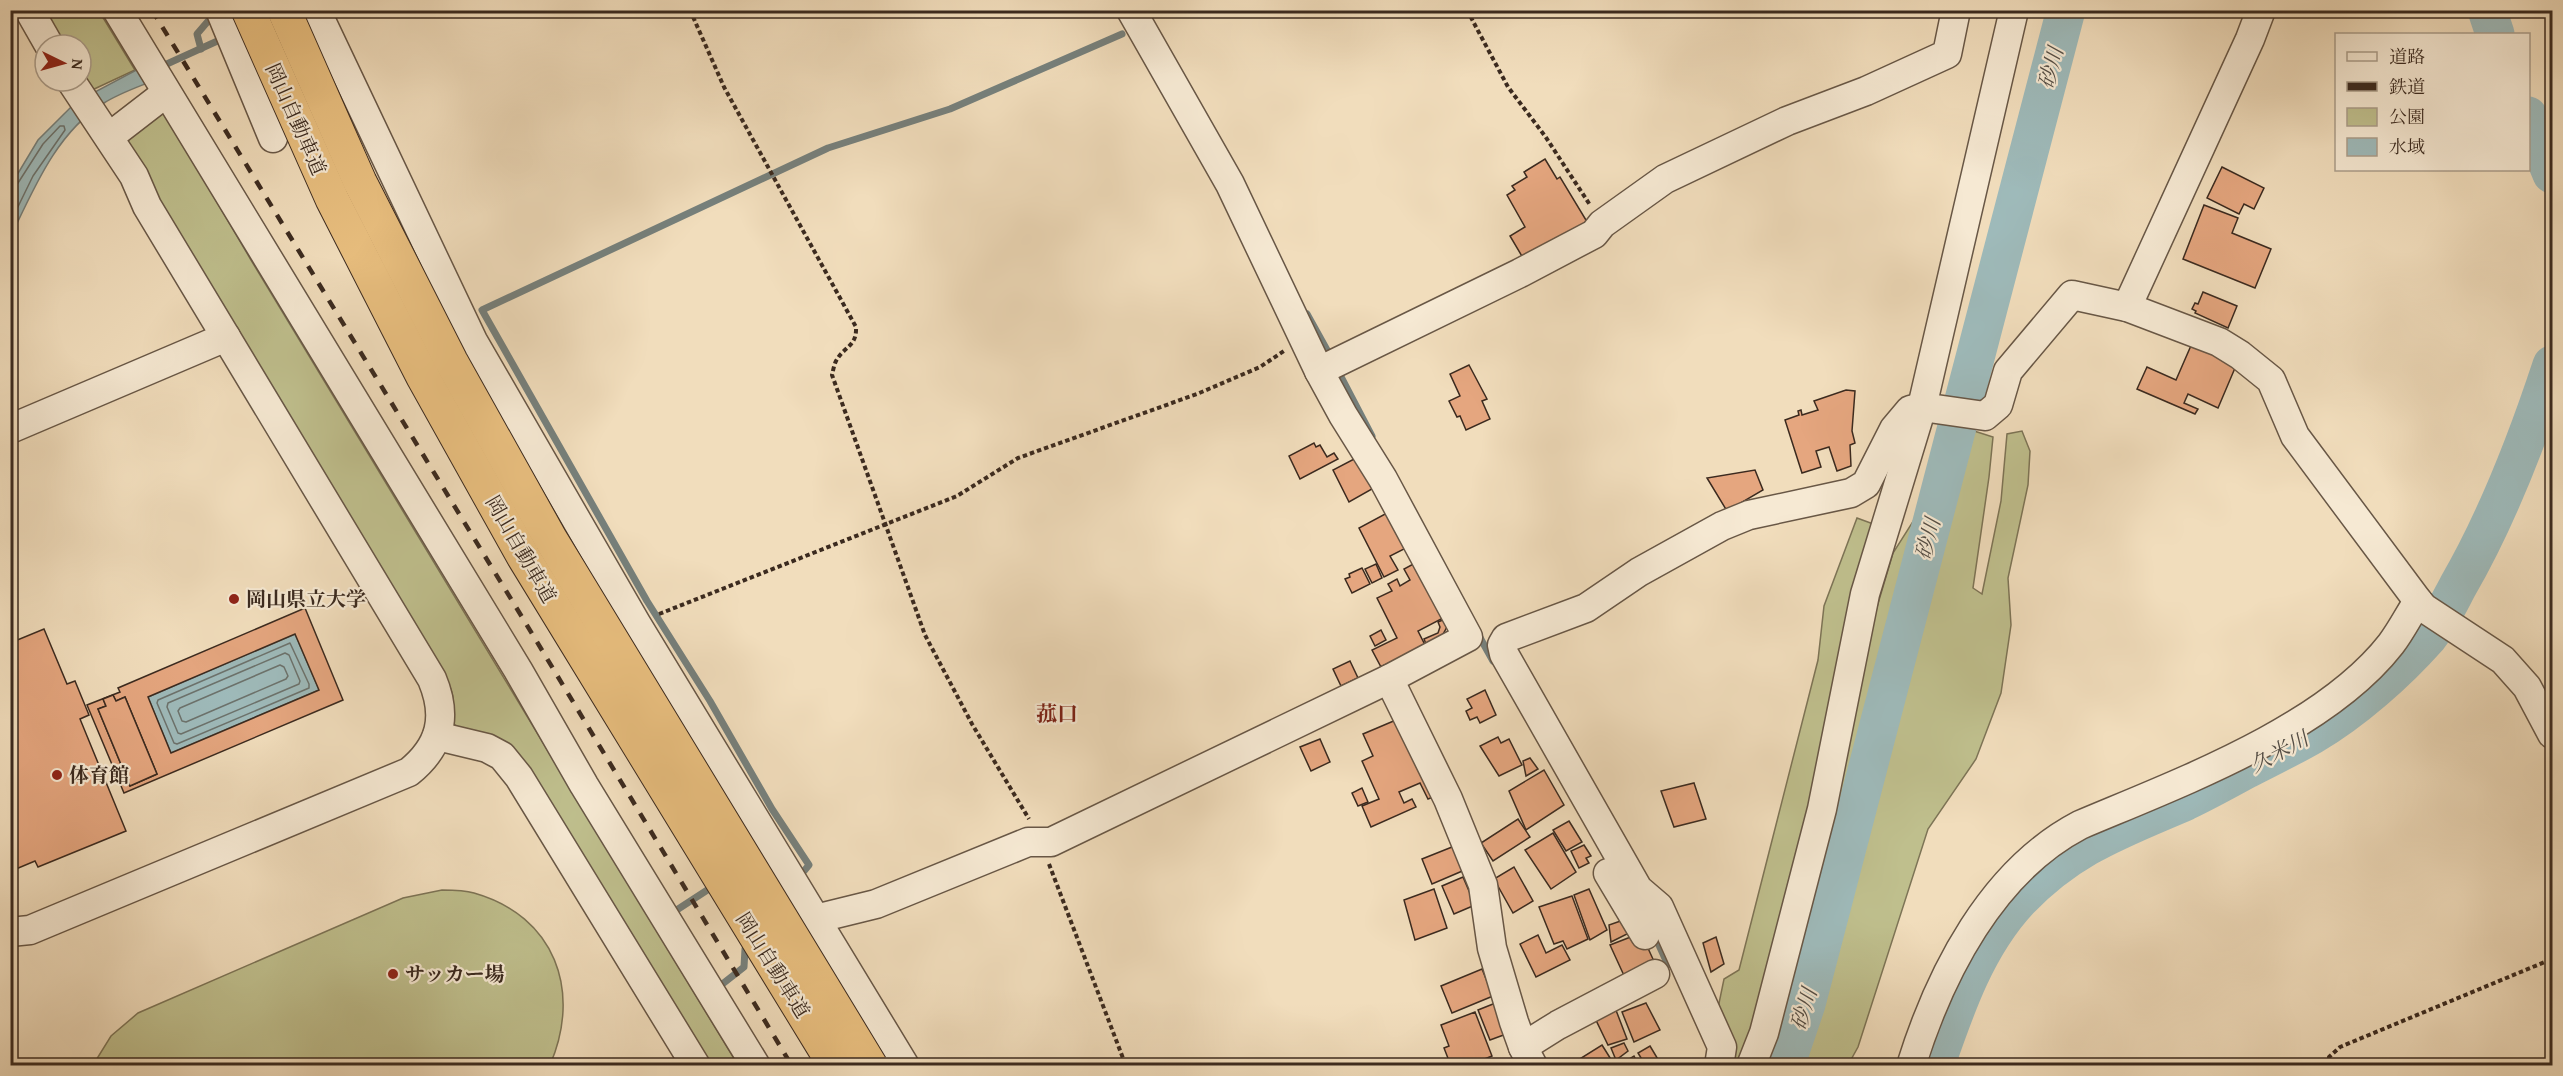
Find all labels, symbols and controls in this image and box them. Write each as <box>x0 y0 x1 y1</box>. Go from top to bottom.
north arrow <box>33 33 93 93</box>
legend <box>2335 33 2530 171</box>
water label: 砂川 <box>2030 42 2071 92</box>
text: 道路 <box>2389 43 2425 70</box>
text: N <box>65 58 90 71</box>
street label: 岡山自動車道 <box>259 58 334 180</box>
text: 鉄道 <box>2389 73 2425 100</box>
text: 公園 <box>2389 103 2425 130</box>
text: 水域 <box>2389 133 2425 160</box>
street label: 岡山自動車道 <box>479 490 564 608</box>
water label: 砂川 <box>1907 513 1948 563</box>
place label: 岡山県立大学 <box>246 584 366 613</box>
marker: 岡山県立大学 <box>227 592 241 606</box>
district label: 菰口 <box>1036 698 1078 729</box>
water label: 久米川 <box>2244 722 2316 780</box>
place label: 体育館 <box>69 760 129 789</box>
marker: 体育館 <box>50 768 64 782</box>
street label: 岡山自動車道 <box>729 906 818 1023</box>
place label: サッカー場 <box>405 959 505 988</box>
marker: サッカー場 <box>386 967 400 981</box>
water label: 砂川 <box>1783 982 1825 1033</box>

